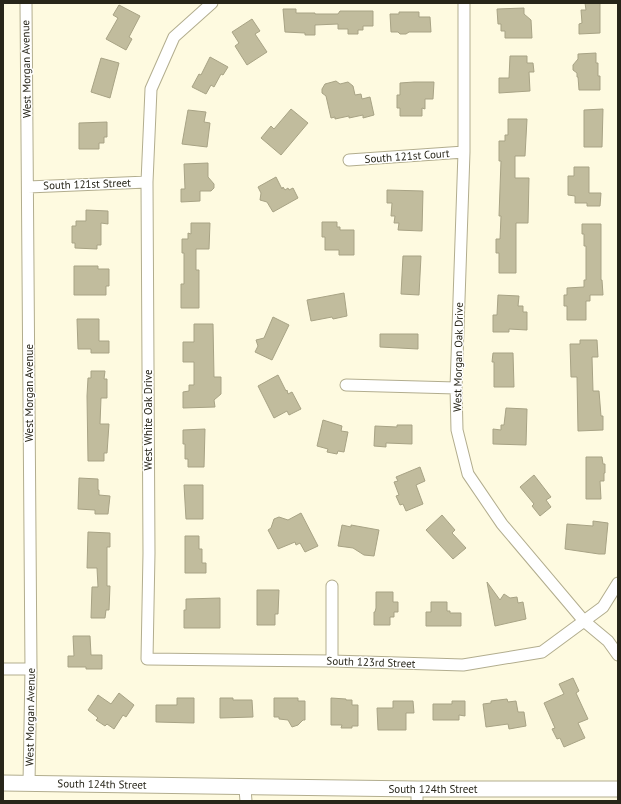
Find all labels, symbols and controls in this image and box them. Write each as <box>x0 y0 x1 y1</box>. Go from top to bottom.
street label: West Morgan Avenue <box>18 19 34 118</box>
street label: South 121st Court <box>364 146 450 166</box>
street label: South 121st Street <box>43 175 131 193</box>
street label: West Morgan Oak Drive <box>450 302 466 412</box>
street label: West Morgan Avenue <box>22 343 36 442</box>
street label: West White Oak Drive <box>141 369 155 471</box>
street label: South 123rd Street <box>326 653 416 671</box>
street label: West Morgan Avenue <box>22 667 38 766</box>
street label: South 124th Street <box>57 776 147 792</box>
street label: South 124th Street <box>388 782 478 796</box>

